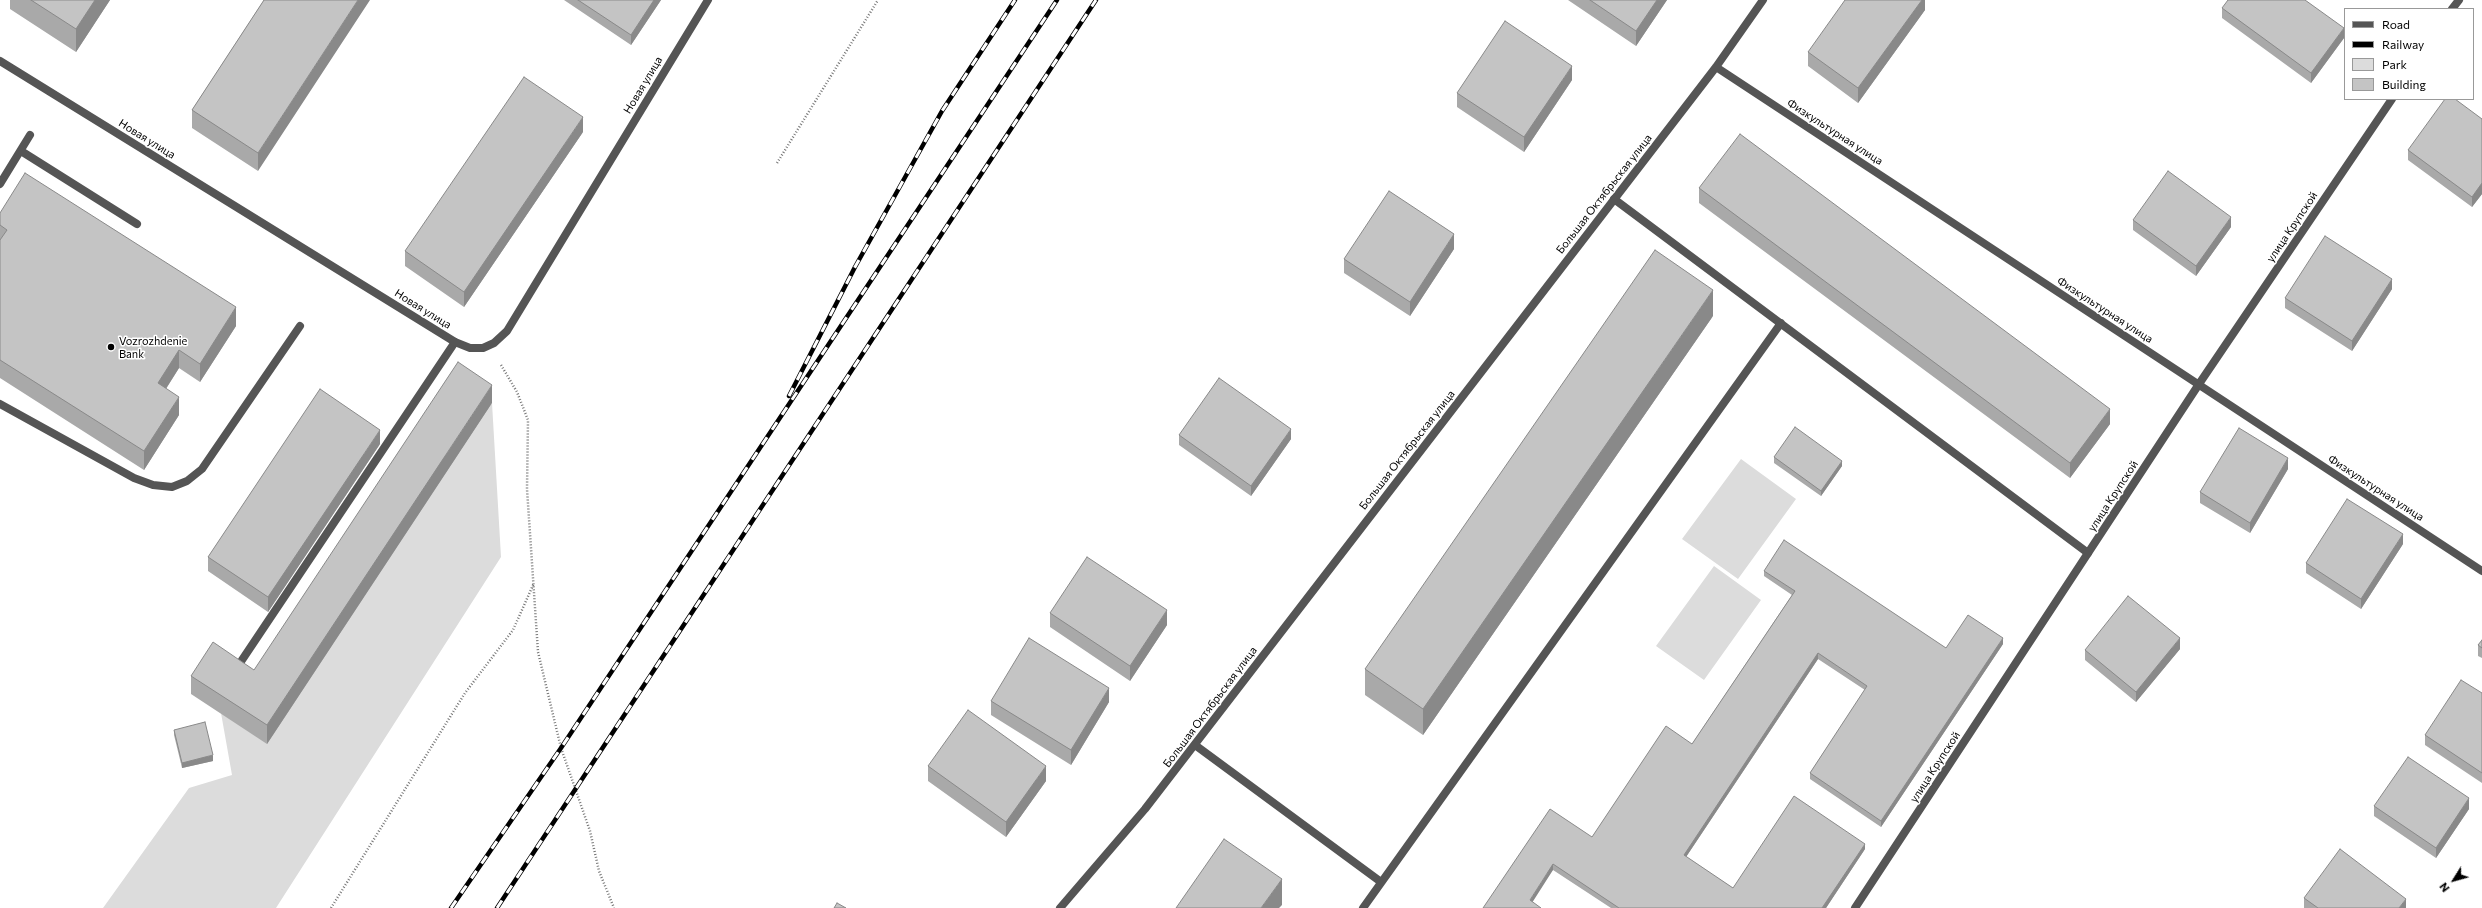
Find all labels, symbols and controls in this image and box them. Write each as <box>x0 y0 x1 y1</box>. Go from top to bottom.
legend <box>2344 8 2474 100</box>
text: Road <box>2382 17 2410 31</box>
text: Railway <box>2382 37 2424 51</box>
street label: Новая улица <box>621 54 665 116</box>
text: Park <box>2382 57 2407 71</box>
text: Building <box>2382 77 2426 91</box>
street label: Физкультурная улица <box>1785 96 1885 168</box>
street label: Новая улица <box>116 116 178 162</box>
street label: Большая Октябрьская улица <box>1553 132 1655 256</box>
street label: улица Крупской <box>2264 189 2320 265</box>
street label: Физкультурная улица <box>2055 274 2155 346</box>
street label: Новая улица <box>392 286 454 332</box>
place label: Vozrozhdenie Bank <box>119 334 187 360</box>
marker: Vozrozhdenie Bank <box>106 342 116 352</box>
street label: Большая Октябрьская улица <box>1356 388 1458 512</box>
street label: Физкультурная улица <box>2326 452 2426 524</box>
street label: улица Крупской <box>2085 458 2141 534</box>
street label: Большая Октябрьская улица <box>1160 644 1260 770</box>
street label: улица Крупской <box>1907 729 1963 805</box>
north arrow <box>2434 860 2474 900</box>
text: N <box>2436 880 2452 895</box>

